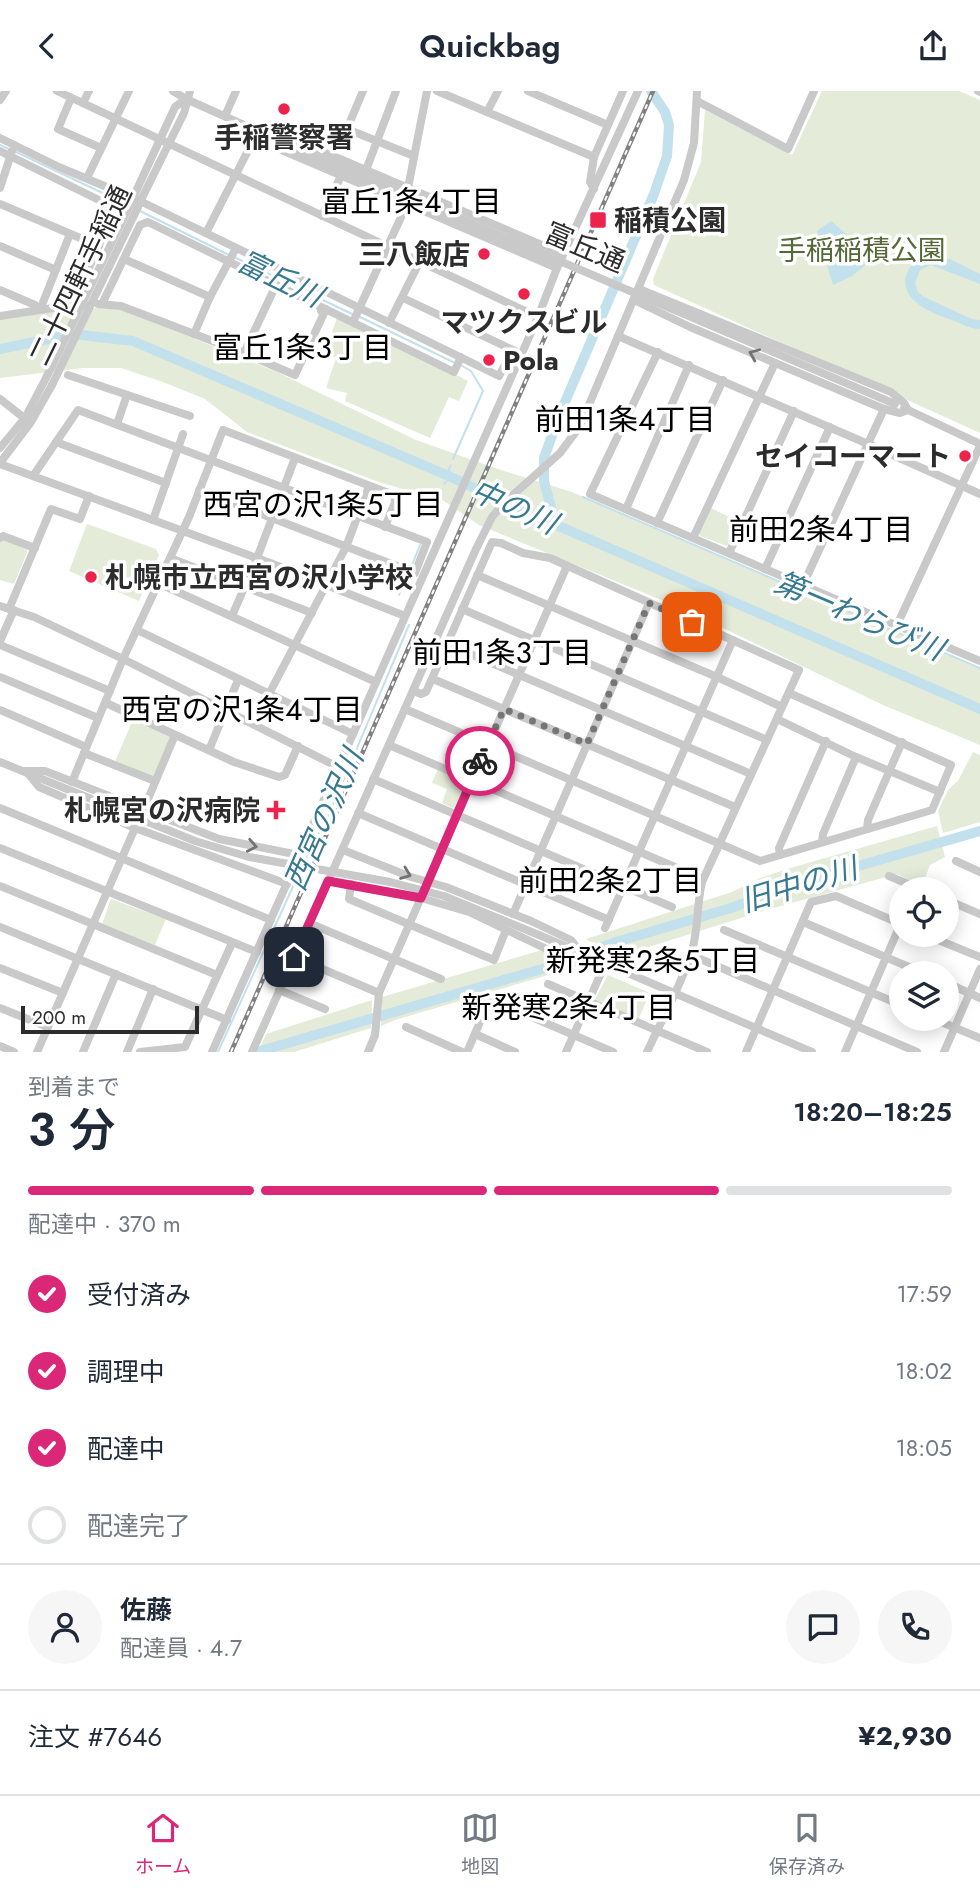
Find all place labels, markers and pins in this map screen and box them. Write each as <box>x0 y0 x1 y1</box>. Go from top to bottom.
marker: 手稲警察署 <box>276 101 292 117</box>
place label: 手稲警察署 <box>214 117 354 158</box>
place label: 稲積公園 <box>614 200 726 241</box>
marker: 稲積公園 <box>588 210 608 230</box>
place label: 三八飯店 <box>358 234 470 275</box>
marker: 三八飯店 <box>476 246 492 262</box>
marker: マツクスビル <box>516 286 532 302</box>
place label: マツクスビル <box>440 302 608 343</box>
place label: Pola <box>503 340 559 381</box>
marker: Pola <box>481 352 497 368</box>
place label: セイコーマート <box>755 436 951 477</box>
marker: セイコーマート <box>957 448 973 464</box>
place label: 札幌市立西宮の沢小学校 <box>105 557 413 598</box>
marker: 札幌市立西宮の沢小学校 <box>83 569 99 585</box>
pin <box>662 592 722 652</box>
place label: 札幌宮の沢病院 <box>64 790 260 831</box>
marker: 札幌宮の沢病院 <box>266 800 286 820</box>
pin <box>264 927 324 987</box>

